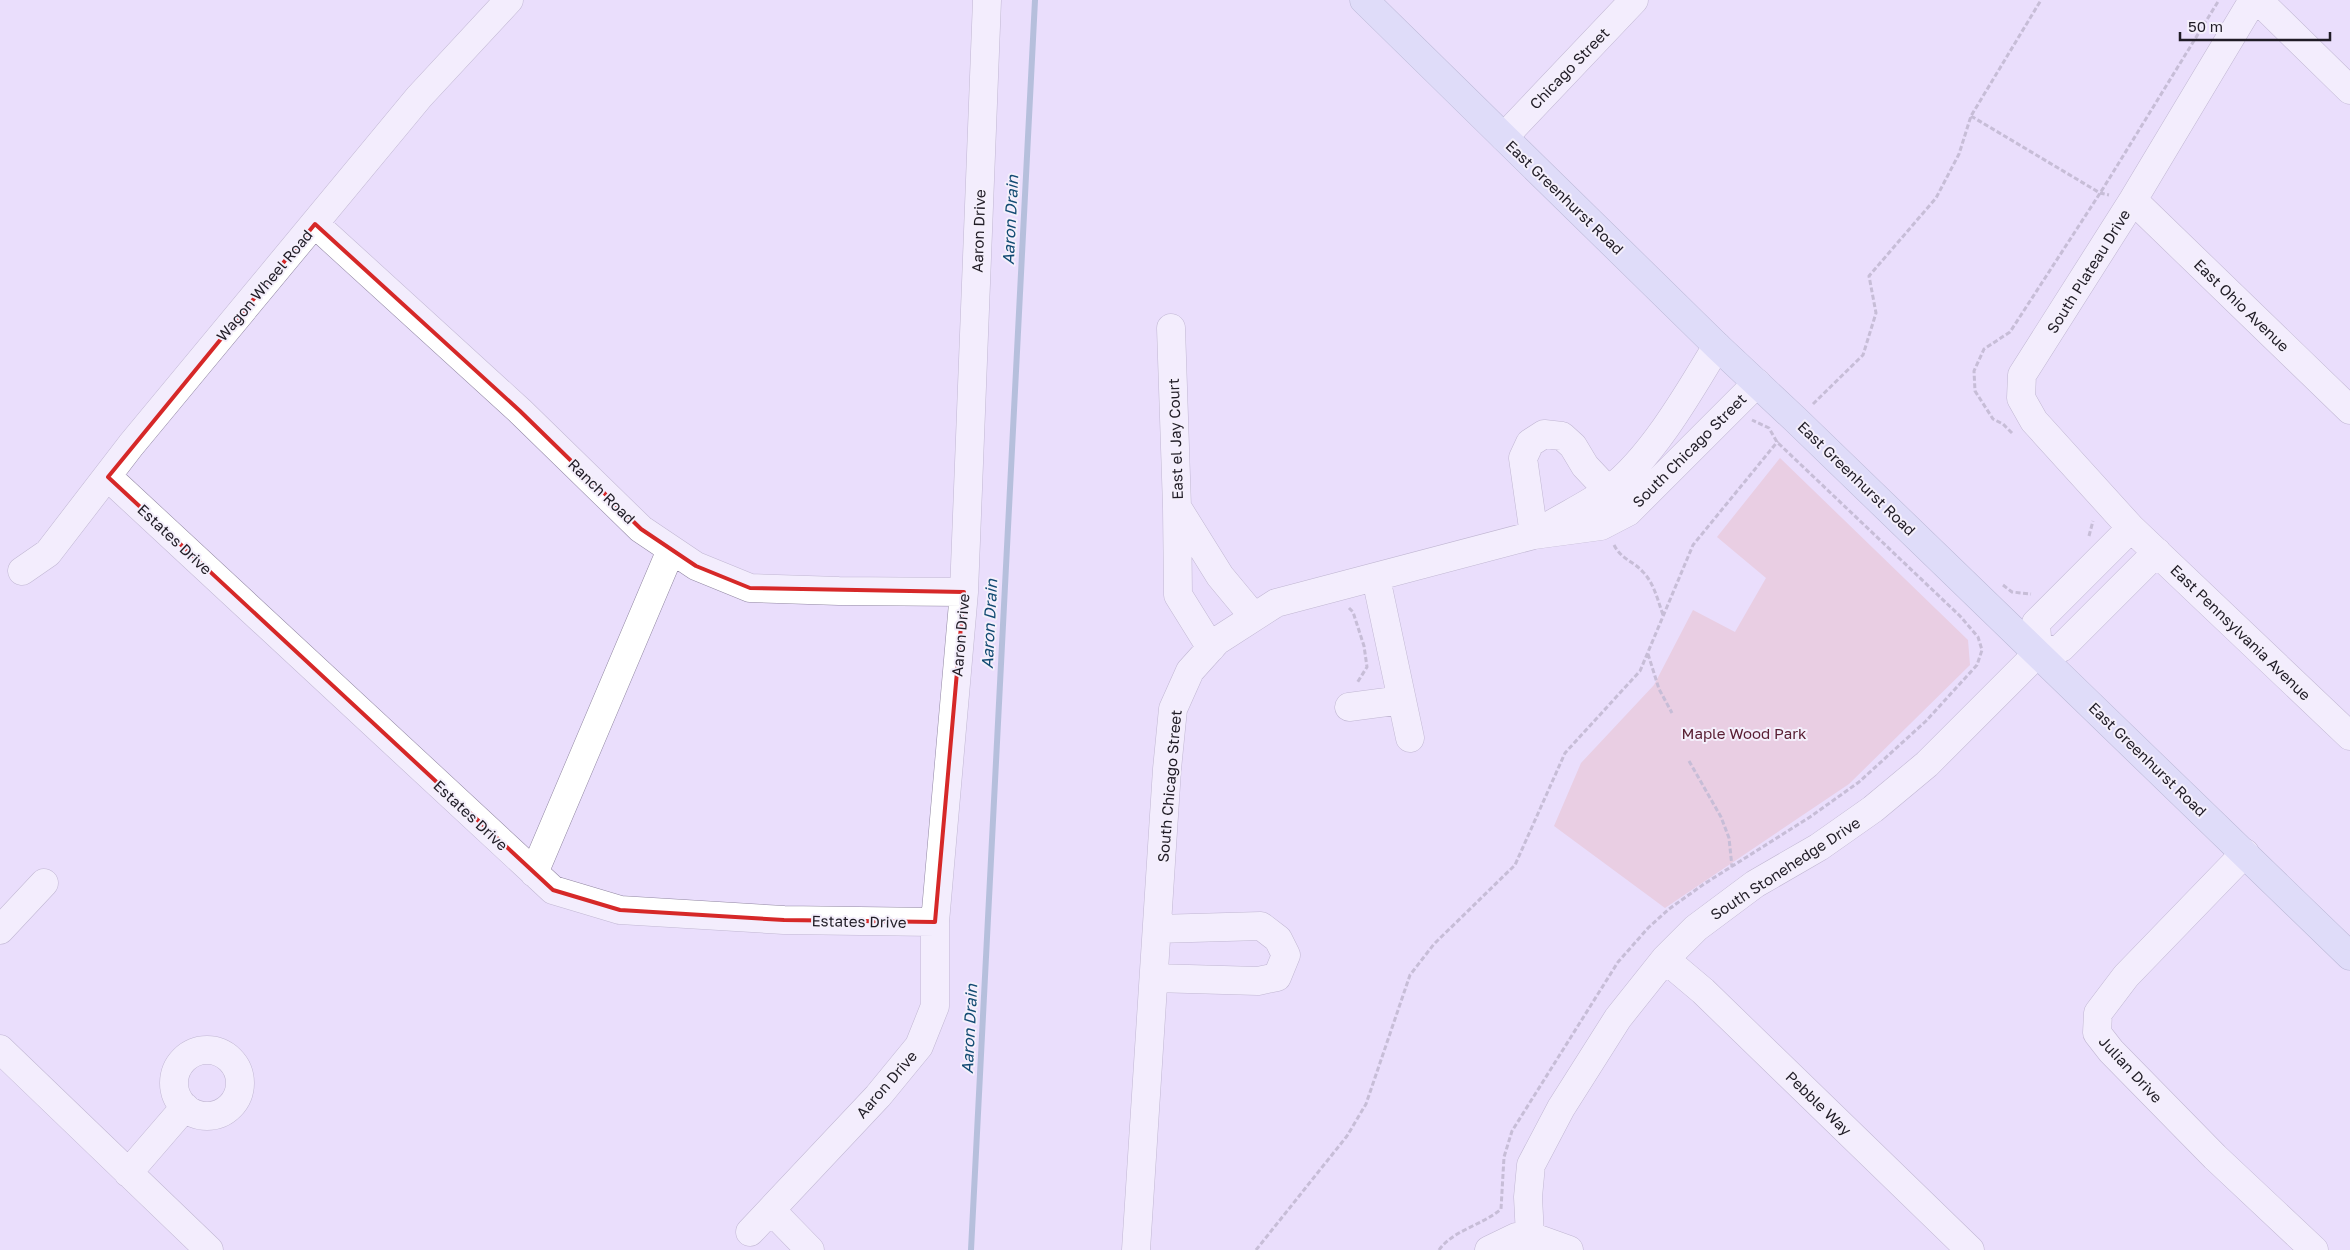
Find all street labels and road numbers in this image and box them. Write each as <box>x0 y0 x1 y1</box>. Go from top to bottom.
street label: Chicago Street <box>1526 23 1612 113</box>
street label: East Greenhurst Road <box>1502 136 1628 258</box>
street label: Aaron Drive <box>968 189 988 273</box>
street label: South Plateau Drive <box>2043 205 2134 336</box>
street label: Wagon Wheel Road <box>212 226 316 344</box>
street label: East Ohio Avenue <box>2191 255 2294 355</box>
street label: East el Jay Court <box>1164 378 1186 500</box>
street label: South Chicago Street <box>1628 389 1750 511</box>
street label: East Greenhurst Road <box>1794 417 1920 539</box>
street label: Ranch Road <box>565 455 639 527</box>
street label: Estates Drive <box>134 500 216 578</box>
street label: East Pennsylvania Avenue <box>2167 560 2315 704</box>
street label: Aaron Drive <box>947 592 973 677</box>
street label: East Greenhurst Road <box>2085 698 2211 820</box>
street label: South Chicago Street <box>1153 709 1185 863</box>
street label: Estates Drive <box>430 776 512 854</box>
street label: South Stonehedge Drive <box>1707 813 1863 923</box>
street label: Estates Drive <box>811 911 907 931</box>
street label: Julian Drive <box>2095 1032 2167 1106</box>
street label: Aaron Drive <box>852 1046 920 1121</box>
street label: Pebble Way <box>1782 1067 1856 1139</box>

